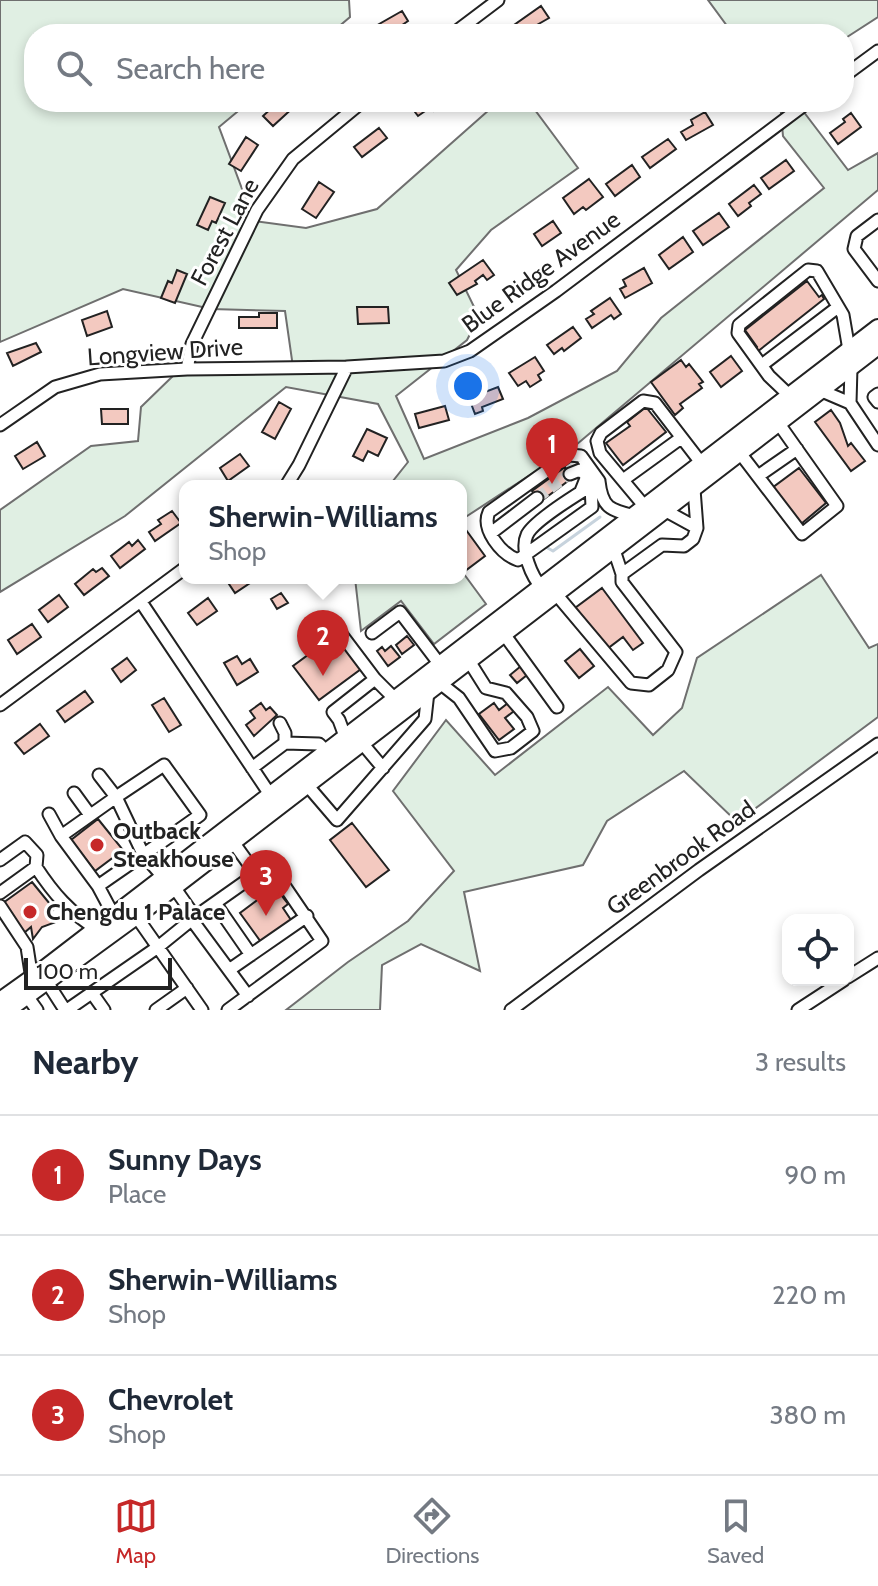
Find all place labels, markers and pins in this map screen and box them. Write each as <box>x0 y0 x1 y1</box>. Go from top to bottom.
pin: 1 <box>526 418 578 484</box>
pin: 2 <box>297 610 349 676</box>
place label: Outback Steakhouse <box>113 816 234 873</box>
marker: Outback Steakhouse <box>88 836 106 854</box>
pin: 3 <box>240 850 292 916</box>
place label: Chengdu 1 Palace <box>46 897 225 926</box>
marker: Chengdu 1 Palace <box>21 903 39 921</box>

